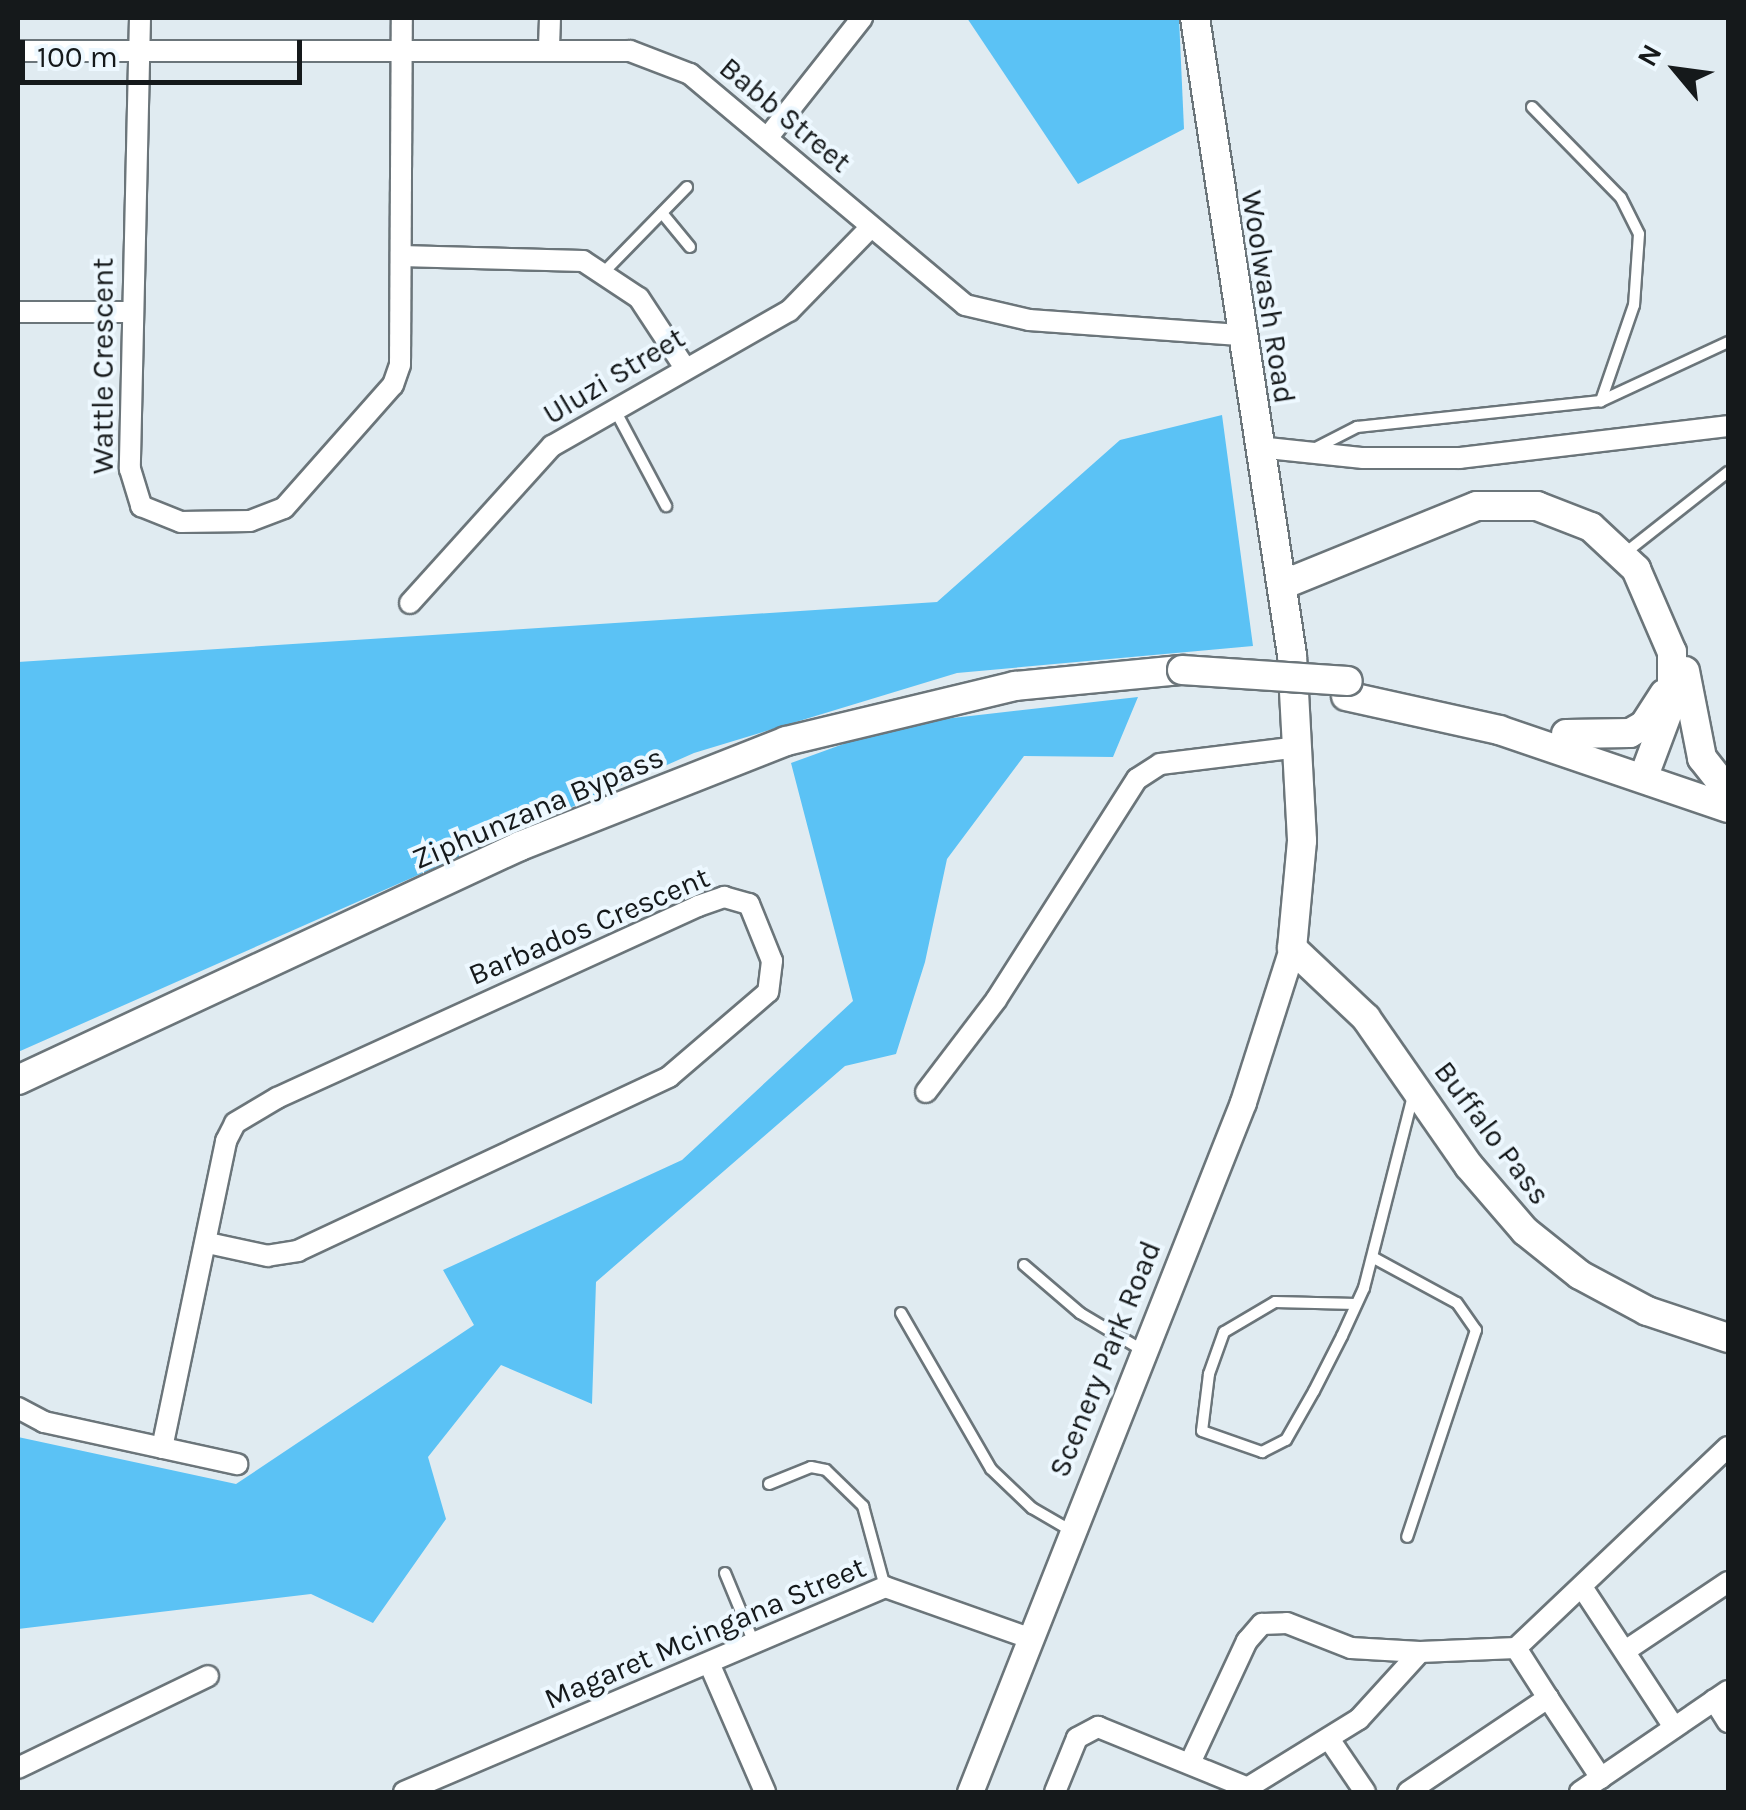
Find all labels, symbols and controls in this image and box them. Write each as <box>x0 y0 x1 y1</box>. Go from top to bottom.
scale bar <box>25 20 308 82</box>
north arrow <box>1626 20 1726 120</box>
text: N <box>1630 38 1669 72</box>
text: 100 m <box>37 39 118 75</box>
street label: Babb Street <box>712 50 858 180</box>
street label: Woolwash Road <box>1233 188 1303 406</box>
street label: Wattle Crescent <box>85 258 121 474</box>
street label: Uluzi Street <box>537 320 691 432</box>
street label: Ziphunzana Bypass <box>407 739 669 877</box>
street label: Barbados Crescent <box>463 859 715 993</box>
street label: Buffalo Pass <box>1426 1054 1558 1212</box>
street label: Scenery Park Road <box>1041 1236 1169 1482</box>
street label: Magaret Mcingana Street <box>539 1549 871 1717</box>

